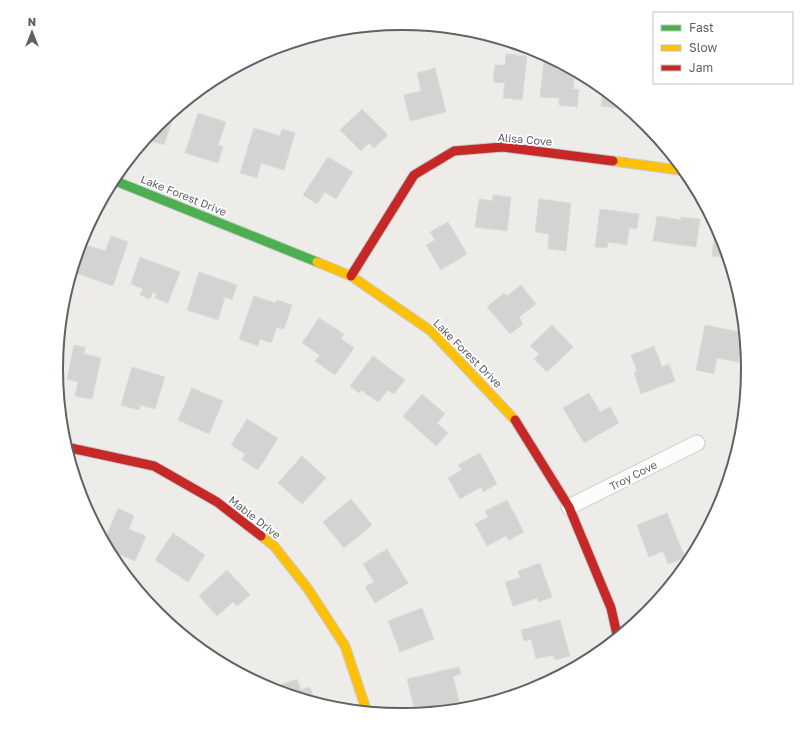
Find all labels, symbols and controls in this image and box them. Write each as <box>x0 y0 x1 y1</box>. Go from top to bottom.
north arrow <box>12 12 52 52</box>
legend <box>653 12 793 84</box>
text: N <box>28 15 36 28</box>
text: Fast <box>689 20 714 35</box>
text: Slow <box>689 40 717 55</box>
text: Jam <box>689 60 713 75</box>
street label: Alisa Cove <box>497 130 553 148</box>
street label: Lake Forest Drive <box>139 172 229 218</box>
street label: Lake Forest Drive <box>431 316 505 390</box>
street label: Troy Cove <box>607 458 659 492</box>
street label: Mable Drive <box>226 493 284 541</box>

